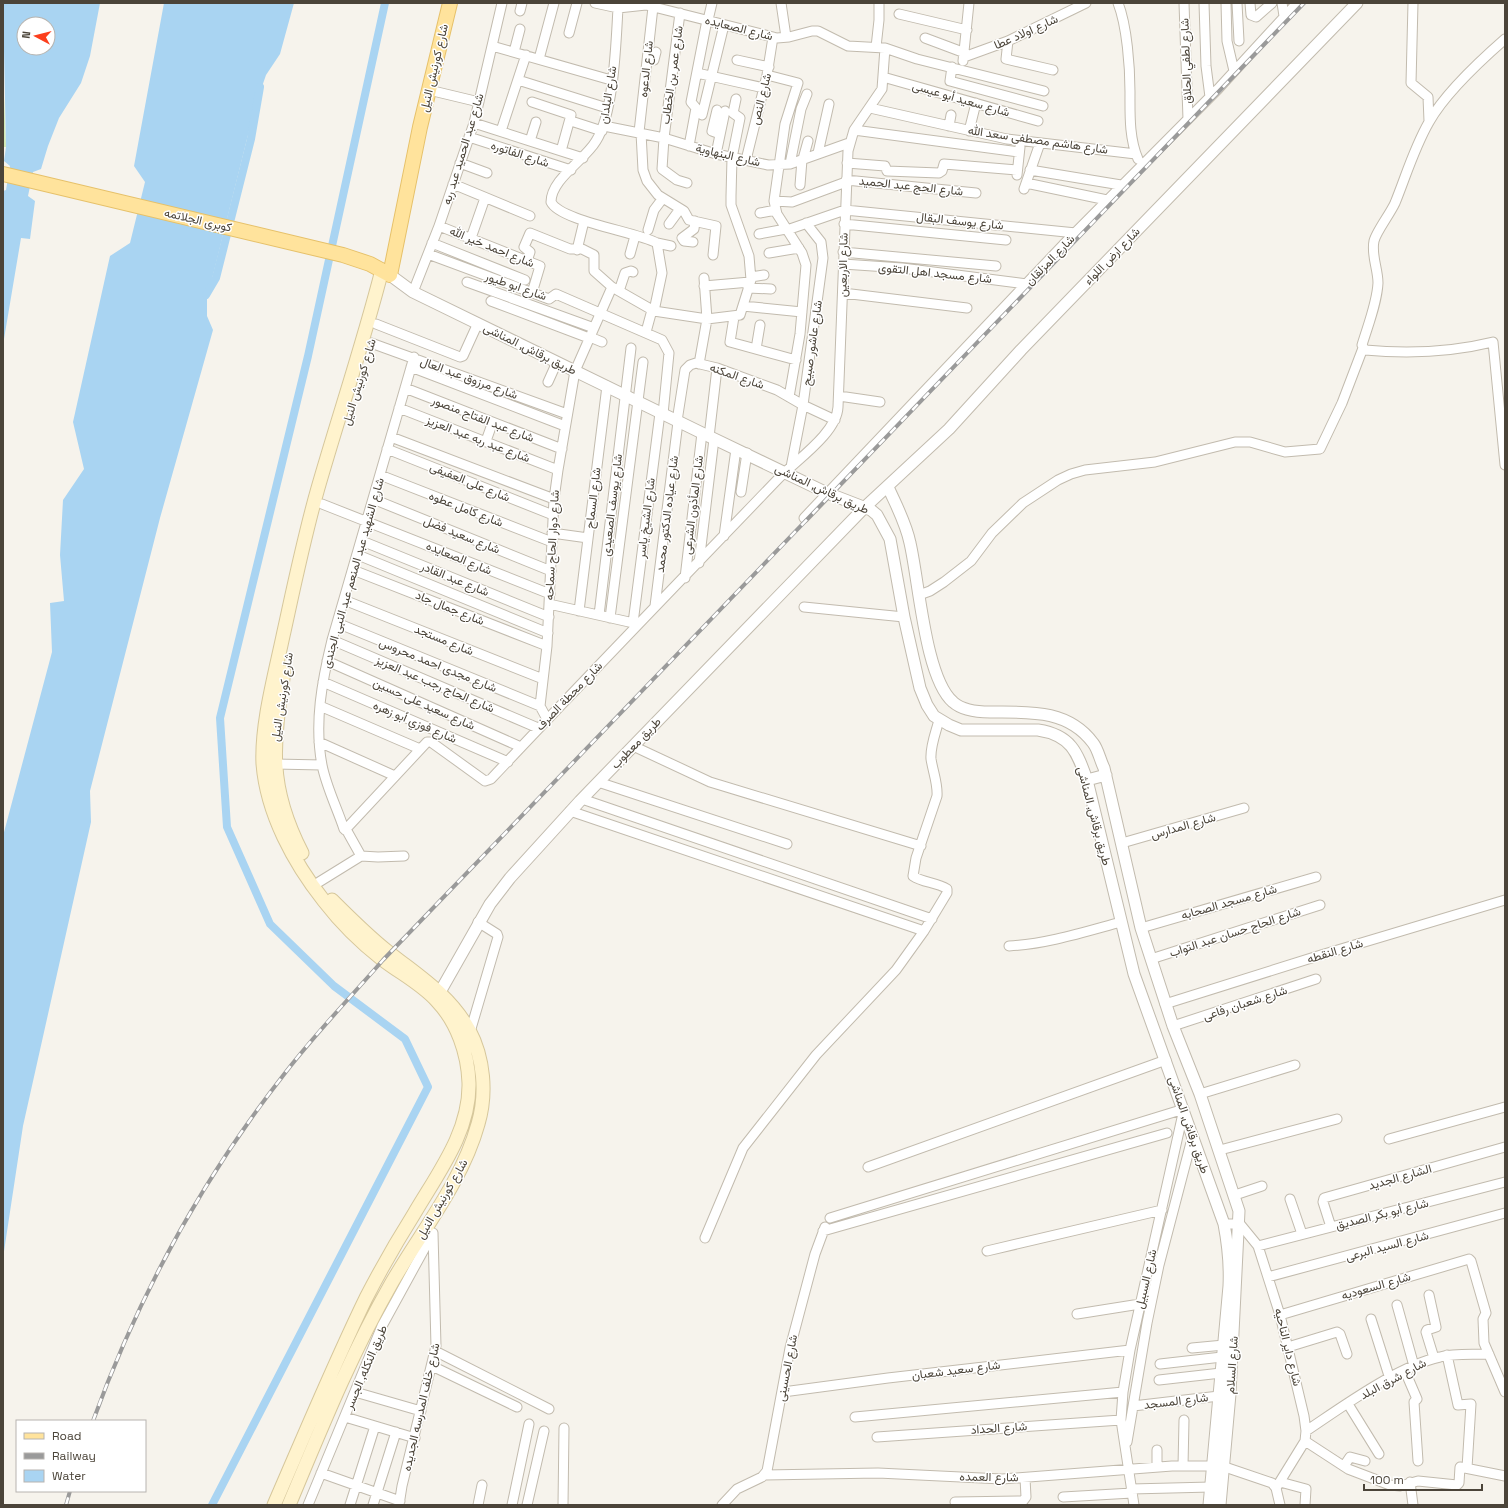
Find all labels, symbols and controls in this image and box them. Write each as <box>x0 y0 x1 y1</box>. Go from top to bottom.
street label: شارع اولاد عطا <box>991 11 1061 54</box>
street label: شارع الصعايده <box>703 12 775 45</box>
north arrow <box>16 16 56 56</box>
street label: شارع لطفي الحلاق <box>1177 18 1197 104</box>
street label: شارع كورنيش النيل <box>416 22 453 114</box>
street label: شارع عمر بن الخطاب <box>657 25 688 126</box>
text: N <box>19 30 33 39</box>
street label: شارع الدعوه <box>635 40 658 98</box>
street label: شارع البلدان <box>596 65 621 125</box>
street label: شارع النص <box>747 71 776 127</box>
street label: شارع سعيد أبو عيسى <box>910 77 1012 122</box>
street label: شارع عبد الحميد عبد ربه <box>438 91 489 207</box>
street label: شارع هاشم مصطفى سعد الله <box>967 122 1109 159</box>
street label: شارع الفاتوره <box>489 137 551 172</box>
street label: شارع البنهاوية <box>694 140 762 171</box>
street label: شارع الحج عبد الحميد <box>858 173 964 200</box>
street label: كوبرى الجلاتمه <box>163 204 233 236</box>
street label: شارع يوسف البقال <box>915 208 1005 235</box>
street label: شارع احمد خير الله <box>447 223 537 272</box>
street label: شارع ارض اللواء <box>1080 224 1144 289</box>
street label: شارع المزلقان <box>1022 231 1079 290</box>
street label: شارع الاربعين <box>834 233 853 297</box>
street label: شارع مسجد اهل التقوى <box>877 259 993 288</box>
street label: شارع ابو طيور <box>482 268 549 305</box>
street label: شارع عاشور صبيح <box>798 299 827 387</box>
street label: طريق برقاش, المناشى <box>481 319 579 379</box>
street label: شارع كورنيش النيل <box>338 337 381 428</box>
street label: شارع مرزوق عبد العال <box>418 353 520 404</box>
street label: شارع المكنه <box>707 359 766 394</box>
street label: شارع عبد الفتاح منصور <box>428 392 536 447</box>
street label: شارع عبد ربه عبد العزيز <box>422 411 532 467</box>
street label: شارع يوسف الصعيدى <box>598 453 627 557</box>
street label: شارع المأذون الشرعى <box>679 454 708 556</box>
street label: شارع عياده الدكتور محمد <box>652 455 683 574</box>
street label: شارع على العفيفى <box>427 459 513 506</box>
street label: طريق برقاش, المناشى <box>772 460 872 518</box>
street label: شارع السماح <box>581 466 606 530</box>
street label: شارع الشهيد عبد المنعم عبد النبى الجندى <box>318 476 389 670</box>
street label: شارع الشيخ ياسر <box>633 477 660 560</box>
street label: شارع كامل عطوه <box>426 487 506 531</box>
street label: شارع دوار الحاج سماحه <box>541 489 564 601</box>
street label: شارع سعيد فضل <box>421 512 503 559</box>
street label: شارع الصعايده <box>423 538 494 579</box>
street label: شارع عبد القادر <box>417 558 492 601</box>
street label: شارع جمال جاد <box>413 587 487 630</box>
street label: شارع مستجد <box>412 621 476 660</box>
street label: شارع مجدى احمد محروس <box>376 634 499 697</box>
street label: شارع كورنيش النيل <box>267 651 298 743</box>
street label: شارع الحاج رجب عبد العزيز <box>372 651 497 717</box>
street label: شارع محطة الصرف <box>532 658 607 735</box>
street label: شارع سعيد على حسين <box>370 674 477 735</box>
street label: شارع فوزي أبو زهره <box>370 697 459 749</box>
street label: طريق معطوب <box>607 714 665 772</box>
street label: طريق برقاش, المناشى <box>1073 765 1115 867</box>
street label: شارع المدارس <box>1149 809 1218 844</box>
street label: شارع مسجد الصحابه <box>1179 881 1279 924</box>
street label: شارع الحاج حسان عبد التواب <box>1167 903 1303 962</box>
street label: شارع النقطه <box>1305 935 1365 968</box>
street label: شارع شعبان رفاعى <box>1201 982 1290 1025</box>
street label: طريق برقاش, المناشى <box>1165 1074 1213 1176</box>
street label: شارع كورنيش النيل <box>413 1156 472 1242</box>
street label: الشارع الجديد <box>1367 1160 1434 1195</box>
street label: شارع أبو بكر الصديق <box>1334 1195 1430 1234</box>
street label: شارع السيد البرعى <box>1344 1227 1431 1266</box>
street label: شارع السبيل <box>1131 1248 1162 1311</box>
street label: شارع السعوديه <box>1339 1268 1413 1305</box>
street label: شارع داير الناحيه <box>1270 1306 1305 1388</box>
street label: طريق النكله, الجسر <box>341 1322 391 1412</box>
street label: شارع الحسينى <box>773 1333 802 1403</box>
street label: شارع السلام <box>1222 1336 1243 1395</box>
street label: شارع خلف المدرسه الجديده <box>398 1341 445 1473</box>
street label: شارع شرق البلد <box>1357 1355 1429 1404</box>
street label: شارع سعيد شعبان <box>911 1357 1001 1384</box>
street label: شارع المسجد <box>1143 1389 1209 1414</box>
street label: شارع الحداد <box>970 1418 1028 1439</box>
legend <box>16 1420 146 1492</box>
text: Road <box>52 1428 81 1444</box>
text: Railway <box>52 1448 96 1464</box>
scale bar <box>1364 1466 1482 1492</box>
text: Water <box>52 1468 86 1484</box>
street label: شارع العمده <box>959 1468 1019 1487</box>
text: 100 m <box>1370 1472 1404 1488</box>

